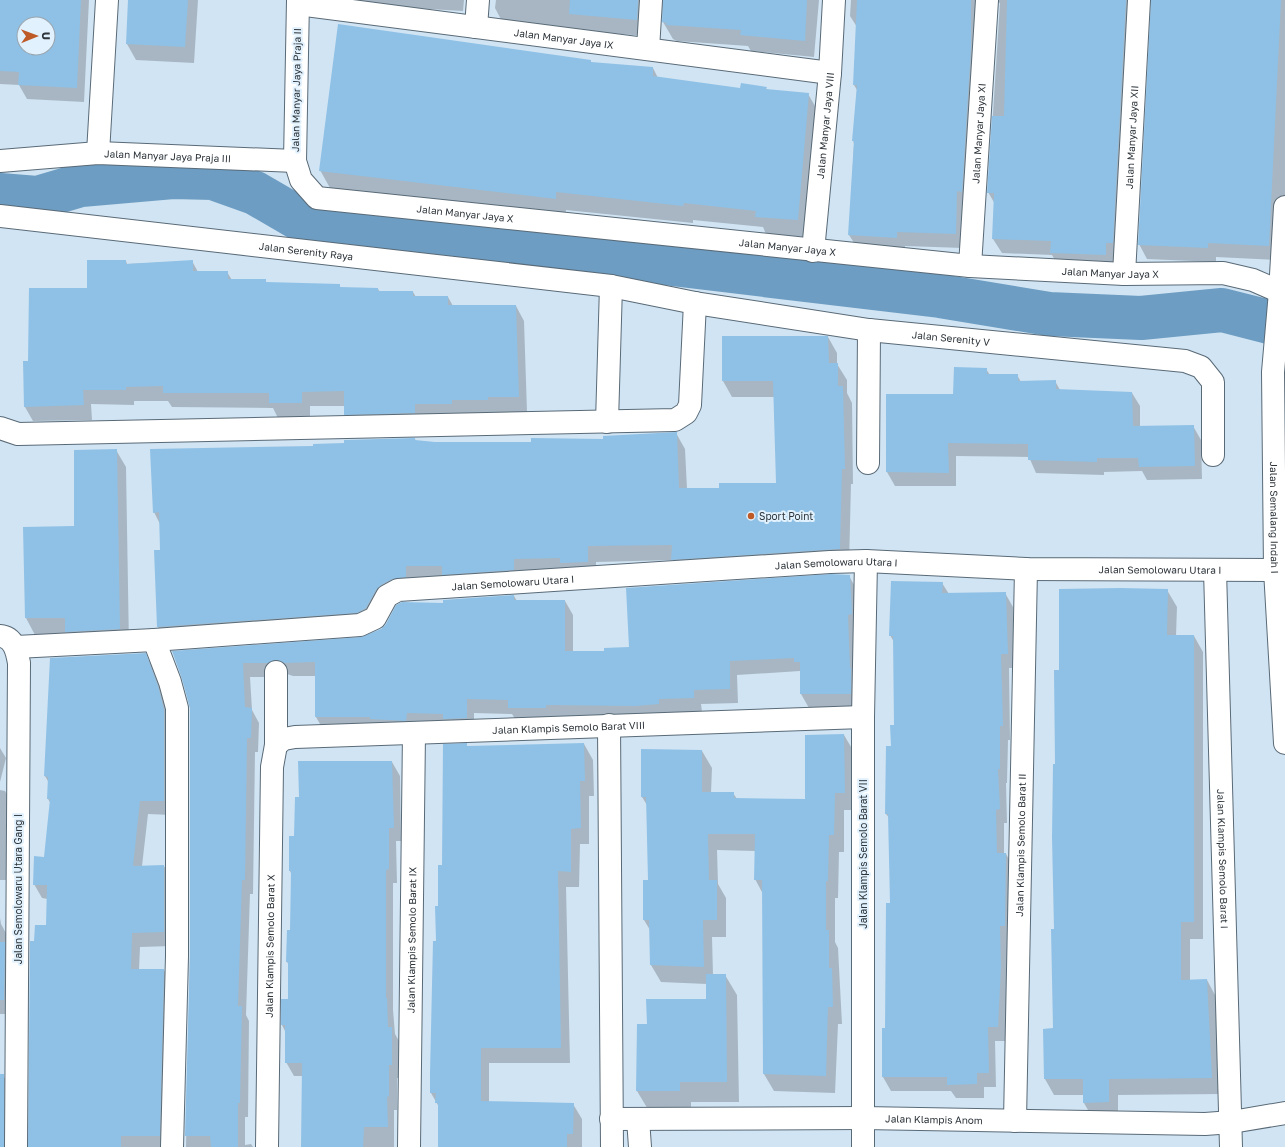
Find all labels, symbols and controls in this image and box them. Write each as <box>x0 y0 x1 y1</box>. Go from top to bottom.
north arrow <box>16 16 56 56</box>
street label: Jalan Manyar Jaya IX <box>513 26 615 51</box>
street label: Jalan Manyar Jaya Praja II <box>289 28 303 152</box>
text: U <box>40 32 53 40</box>
street label: Jalan Manyar Jaya VIII <box>814 72 836 179</box>
street label: Jalan Manyar Jaya XI <box>969 83 988 184</box>
street label: Jalan Manyar Jaya XII <box>1123 85 1140 189</box>
street label: Jalan Manyar Jaya Praja III <box>104 147 231 164</box>
street label: Jalan Manyar Jaya X <box>416 202 515 224</box>
street label: Jalan Manyar Jaya X <box>738 236 837 258</box>
street label: Jalan Serenity Raya <box>258 240 354 262</box>
street label: Jalan Manyar Jaya X <box>1061 265 1159 280</box>
street label: Jalan Serenity V <box>911 328 991 348</box>
street label: Jalan Semalang Indah I <box>1268 461 1281 574</box>
place label: Sport Point <box>759 510 813 522</box>
marker: Sport Point <box>746 511 756 521</box>
street label: Jalan Semolowaru Utara I <box>774 555 898 572</box>
street label: Jalan Semolowaru Utara I <box>1099 563 1222 576</box>
street label: Jalan Semolowaru Utara I <box>451 573 575 593</box>
street label: Jalan Klampis Semolo Barat VIII <box>492 719 645 736</box>
street label: Jalan Klampis Semolo Barat II <box>1013 773 1028 917</box>
street label: Jalan Klampis Semolo Barat VII <box>857 779 869 929</box>
street label: Jalan Klampis Semolo Barat I <box>1215 789 1231 929</box>
street label: Jalan Semolowaru Utara Gang I <box>12 814 24 964</box>
street label: Jalan Klampis Semolo Barat IX <box>405 866 418 1013</box>
street label: Jalan Klampis Semolo Barat X <box>263 874 277 1018</box>
street label: Jalan Klampis Anom <box>885 1112 983 1126</box>

